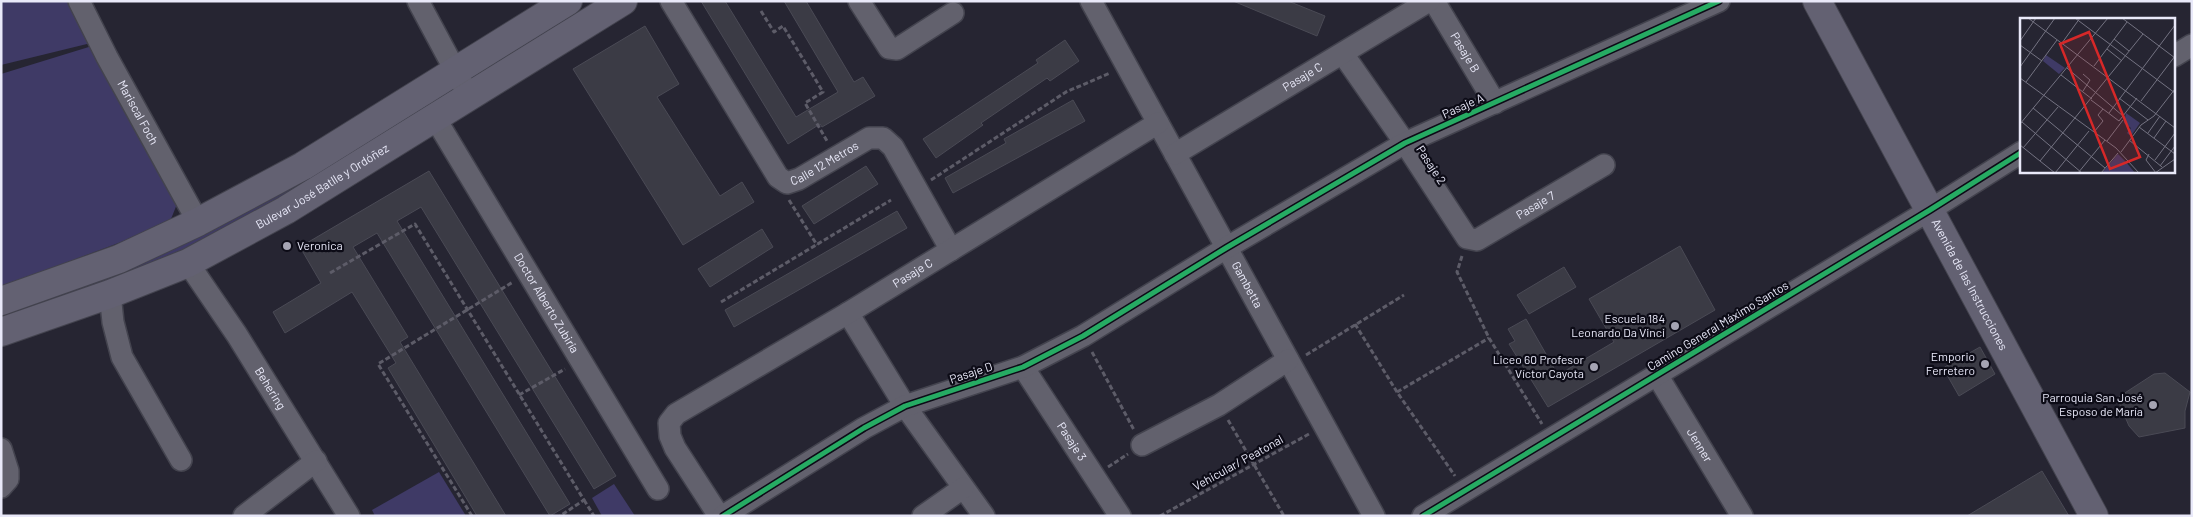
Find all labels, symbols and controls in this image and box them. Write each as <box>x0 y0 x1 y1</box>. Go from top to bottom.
inset map <box>2020 18 2176 172</box>
street label: Pasaje B <box>1448 29 1483 75</box>
street label: Pasaje C <box>1280 59 1325 94</box>
street label: Mariscal Foch <box>115 78 162 147</box>
street label: Pasaje A <box>1440 90 1486 120</box>
street label: Calle 12 Metros <box>788 138 861 187</box>
street label: Bulevar José Batlle y Ordóñez <box>253 140 391 231</box>
street label: Pasaje 2 <box>1414 142 1449 186</box>
street label: Pasaje 7 <box>1513 188 1557 221</box>
street label: Avenida de las Instrucciones <box>1929 216 2012 352</box>
place label: Veronica <box>297 238 343 252</box>
marker: Veronica <box>281 240 293 252</box>
street label: Doctor Alberto Zubiría <box>512 250 583 355</box>
street label: Pasaje C <box>890 255 935 290</box>
street label: Gambetta <box>1229 259 1266 310</box>
street label: Camino General Máximo Santos <box>1644 277 1791 373</box>
place label: Escuela 184 Leonardo Da Vinci <box>1571 311 1665 339</box>
marker: Escuela 184 Leonardo Da Vinci <box>1669 320 1681 332</box>
place label: Emporio Ferretero <box>1926 349 1975 377</box>
place label: Liceo 60 Profesor Víctor Cayota <box>1493 352 1585 380</box>
marker: Emporio Ferretero <box>1979 358 1991 370</box>
street label: Pasaje D <box>947 359 994 386</box>
marker: Liceo 60 Profesor Víctor Cayota <box>1588 361 1600 373</box>
street label: Behering <box>253 364 289 412</box>
place label: Parroquia San José Esposo de María <box>2042 390 2143 418</box>
marker: Parroquia San José Esposo de María <box>2147 399 2159 411</box>
street label: Pasaje 3 <box>1055 419 1090 463</box>
street label: Jenner <box>1685 425 1716 465</box>
street label: Vehicular/ Peatonal <box>1190 432 1285 493</box>

